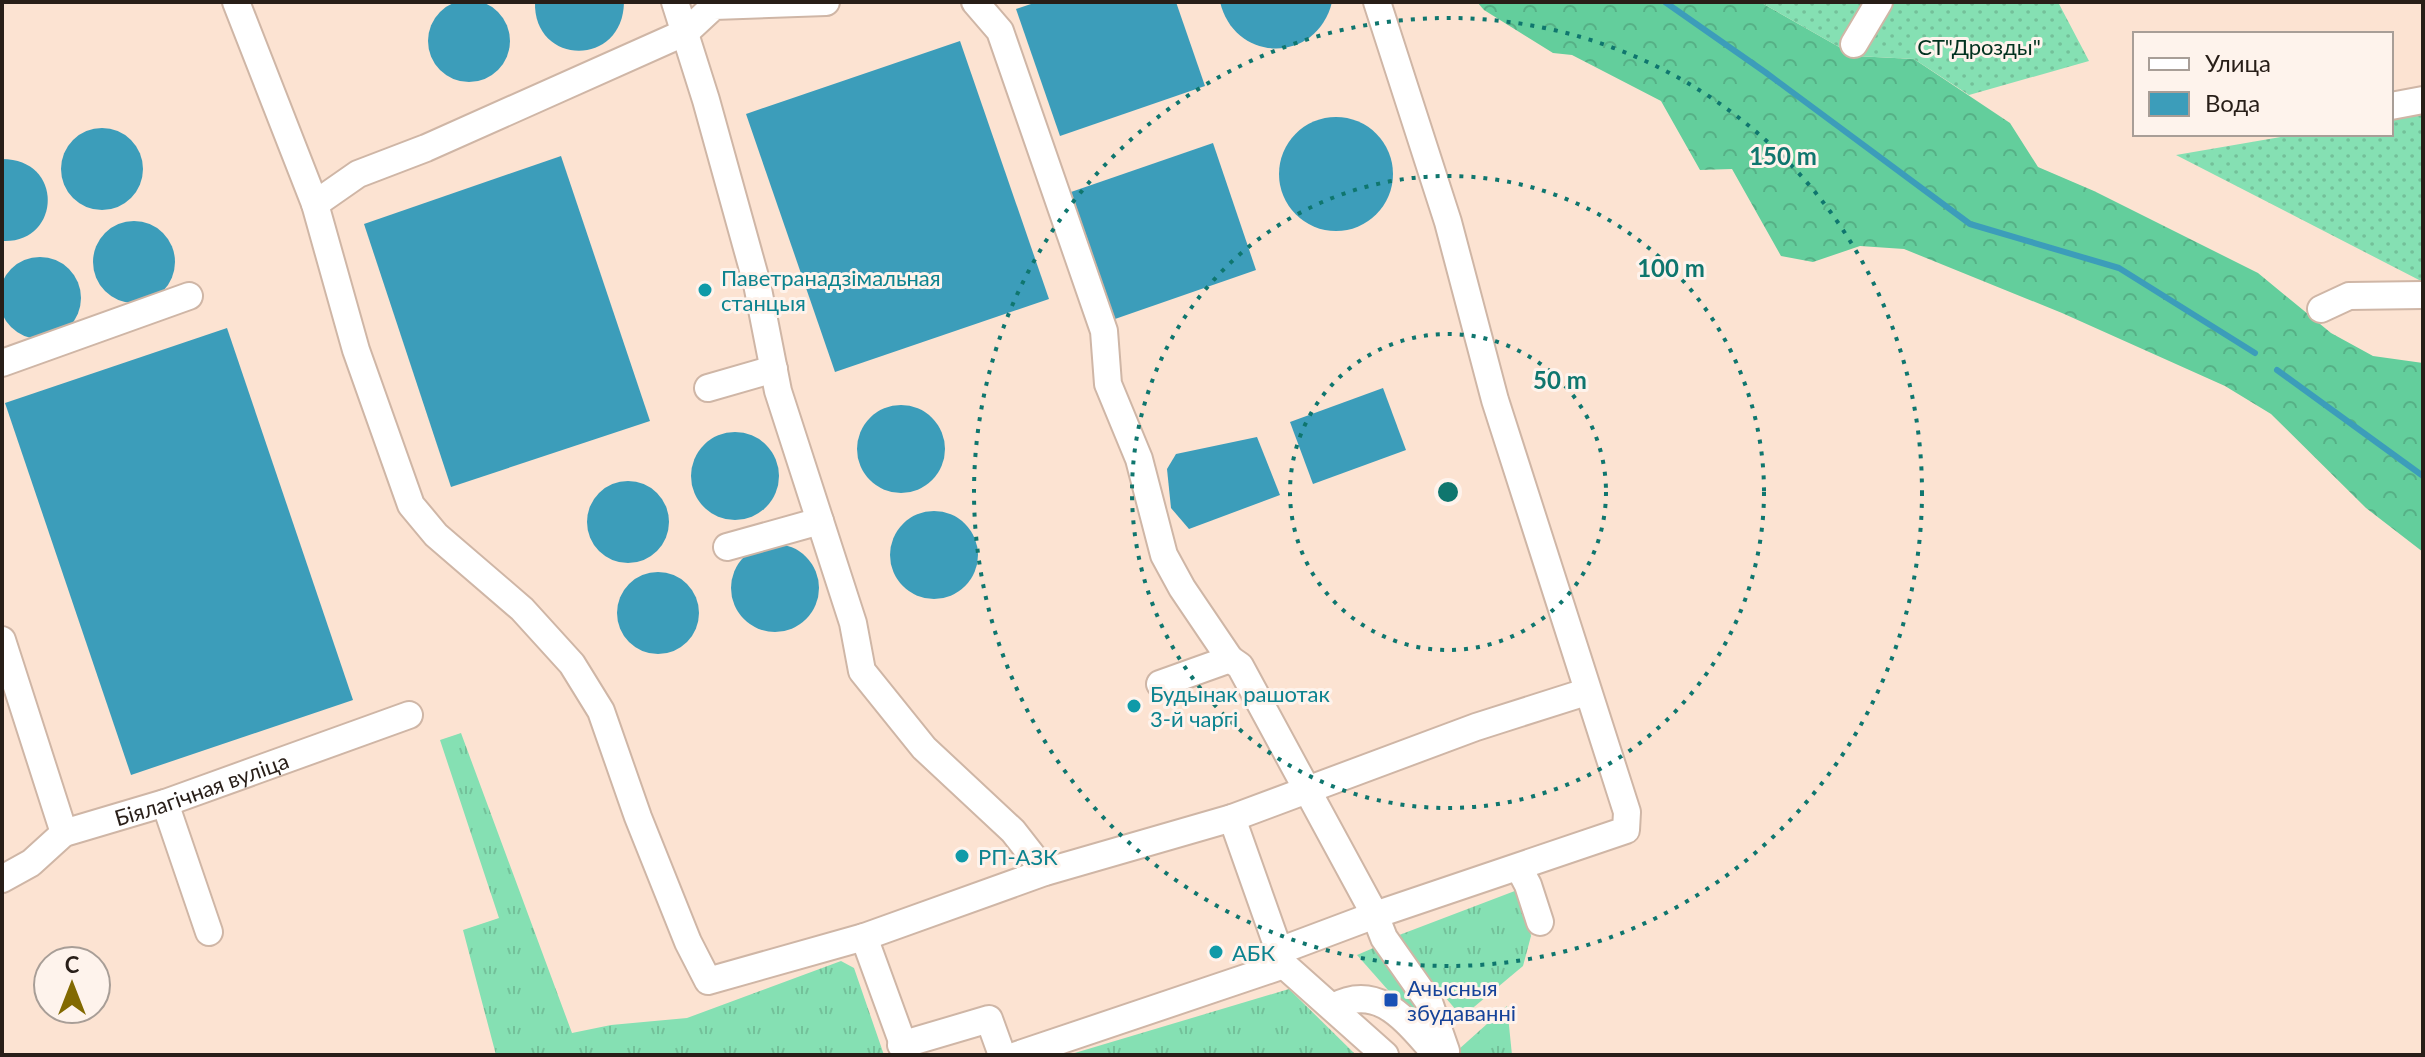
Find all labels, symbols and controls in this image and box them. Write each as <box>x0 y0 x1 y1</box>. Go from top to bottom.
legend <box>2133 32 2393 136</box>
park label: СТ"Дрозды" <box>1917 33 2041 60</box>
text: Улица <box>2205 48 2271 77</box>
text: Вода <box>2205 88 2260 117</box>
text: 150 m <box>1749 141 1817 170</box>
text: 100 m <box>1637 253 1705 282</box>
place label: Паветранадзімальная станцыя <box>721 264 941 316</box>
marker: Паветранадзімальная станцыя <box>696 281 714 299</box>
text: 50 m <box>1533 365 1587 394</box>
centre of rings <box>1434 478 1462 506</box>
place label: Будынак рашотак 3-й чаргі <box>1150 680 1331 732</box>
marker: Будынак рашотак 3-й чаргі <box>1125 697 1143 715</box>
street label: Біялагічная вуліца <box>111 746 292 831</box>
place label: РП-АЗК <box>978 843 1058 870</box>
marker: РП-АЗК <box>953 847 971 865</box>
place label: АБК <box>1232 939 1275 966</box>
marker: АБК <box>1207 943 1225 961</box>
north arrow <box>32 945 112 1025</box>
text: С <box>65 951 80 978</box>
place label: Ачысныя збудаванні <box>1407 974 1516 1026</box>
marker: Ачысныя збудаванні <box>1382 991 1400 1009</box>

